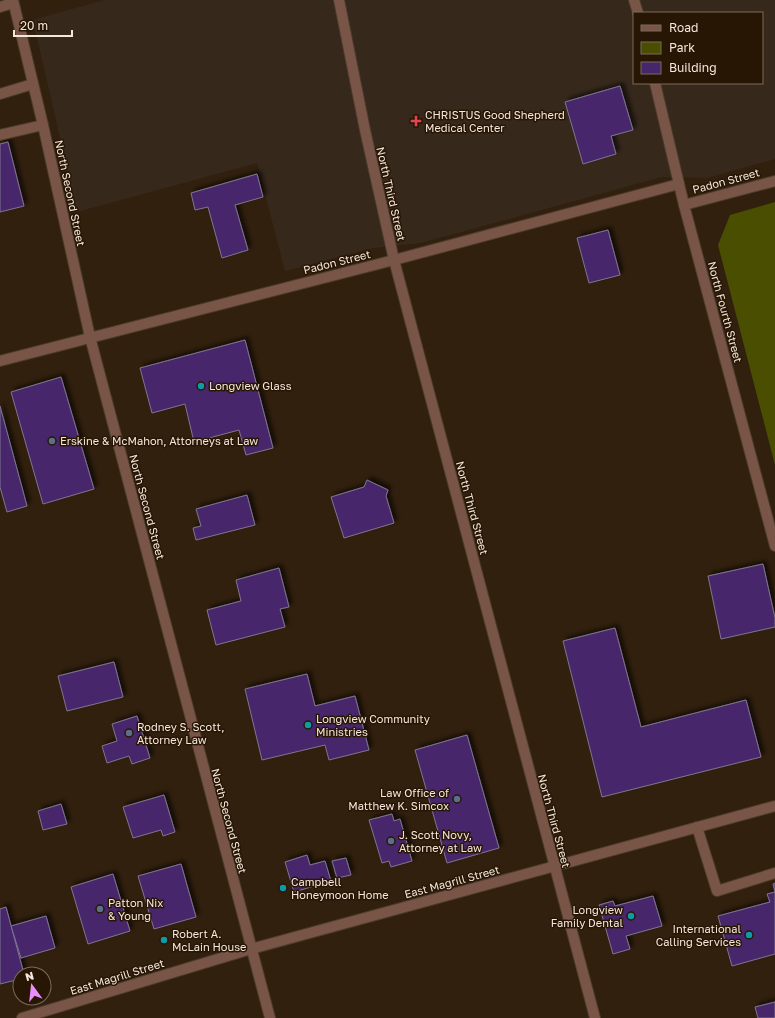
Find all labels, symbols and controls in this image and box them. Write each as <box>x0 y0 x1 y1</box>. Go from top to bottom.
scale bar <box>14 12 72 38</box>
legend <box>633 12 763 84</box>
text: 20 m <box>20 18 48 33</box>
text: Road <box>669 20 698 35</box>
text: Park <box>669 40 695 55</box>
text: Building <box>669 60 717 75</box>
place label: CHRISTUS Good Shepherd Medical Center <box>425 108 565 134</box>
marker: CHRISTUS Good Shepherd Medical Center <box>410 115 422 127</box>
street label: North Second Street <box>53 139 88 247</box>
street label: North Third Street <box>374 146 409 242</box>
street label: Padon Street <box>691 165 761 196</box>
street label: Padon Street <box>302 247 372 276</box>
street label: North Fourth Street <box>706 260 745 364</box>
place label: Longview Glass <box>209 379 292 392</box>
marker: Longview Glass <box>196 381 206 391</box>
place label: Erskine & McMahon, Attorneys at Law <box>60 434 258 447</box>
marker: Erskine & McMahon, Attorneys at Law <box>47 436 57 446</box>
street label: North Second Street <box>127 453 168 561</box>
street label: North Third Street <box>454 460 491 556</box>
place label: Longview Community Ministries <box>316 712 430 738</box>
place label: Rodney S. Scott, Attorney Law <box>137 720 225 746</box>
marker: Longview Community Ministries <box>303 720 313 730</box>
marker: Rodney S. Scott, Attorney Law <box>124 728 134 738</box>
street label: North Second Street <box>209 767 250 875</box>
street label: North Third Street <box>536 773 573 869</box>
place label: Law Office of Matthew K. Simcox <box>348 786 449 812</box>
marker: Law Office of Matthew K. Simcox <box>452 794 462 804</box>
place label: J. Scott Novy, Attorney at Law <box>399 828 482 854</box>
marker: J. Scott Novy, Attorney at Law <box>386 836 396 846</box>
street label: East Magrill Street <box>403 863 501 900</box>
place label: Campbell Honeymoon Home <box>291 875 389 901</box>
marker: Campbell Honeymoon Home <box>278 883 288 893</box>
place label: Patton Nix & Young <box>108 896 163 922</box>
place label: Longview Family Dental <box>551 903 623 929</box>
marker: Patton Nix & Young <box>95 904 105 914</box>
marker: Longview Family Dental <box>626 911 636 921</box>
place label: International Calling Services <box>656 922 741 948</box>
place label: Robert A. McLain House <box>172 927 246 953</box>
marker: International Calling Services <box>744 930 754 940</box>
marker: Robert A. McLain House <box>159 935 169 945</box>
street label: East Magrill Street <box>68 956 166 997</box>
north arrow <box>12 966 52 1006</box>
text: N <box>24 968 35 983</box>

